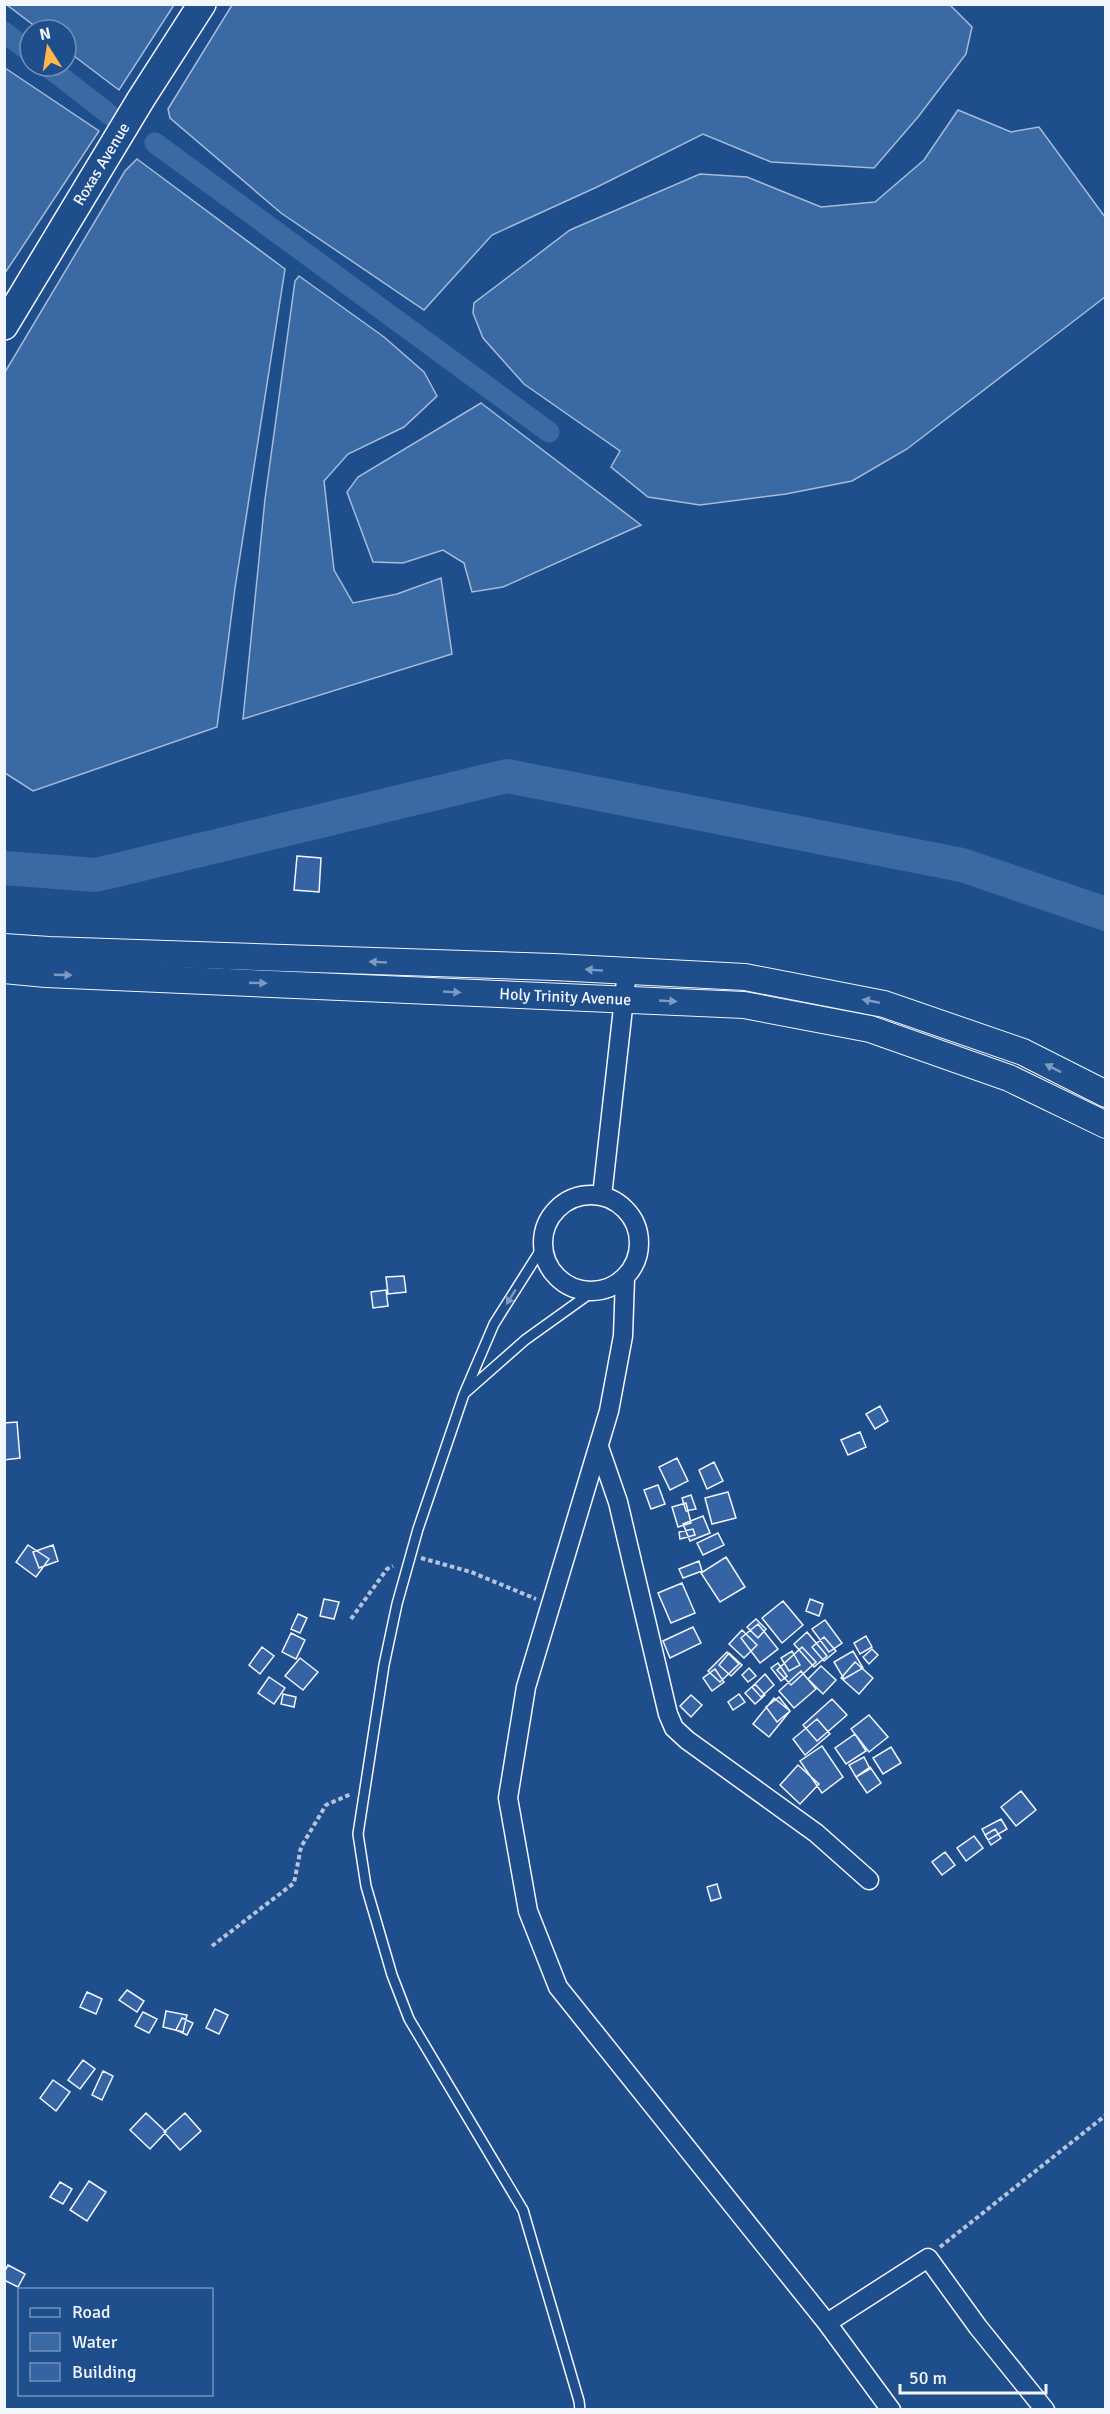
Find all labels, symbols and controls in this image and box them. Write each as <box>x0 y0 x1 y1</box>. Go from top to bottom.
north arrow <box>18 18 78 78</box>
text: N <box>38 23 53 45</box>
street label: Roxas Avenue <box>69 119 134 209</box>
one-way arrow <box>369 957 388 966</box>
one-way arrow <box>585 965 604 974</box>
one-way arrow <box>53 970 72 979</box>
one-way arrow <box>248 979 267 988</box>
street label: Holy Trinity Avenue <box>499 984 632 1010</box>
one-way arrow <box>443 987 462 996</box>
one-way arrow <box>659 996 678 1005</box>
one-way arrow <box>861 996 880 1005</box>
one-way arrow <box>1045 1063 1062 1073</box>
one-way arrow <box>506 1289 517 1306</box>
legend <box>18 2288 213 2396</box>
text: Road <box>72 2301 111 2323</box>
text: Water <box>72 2331 118 2353</box>
scale bar <box>900 2357 1046 2395</box>
text: Building <box>72 2361 136 2383</box>
text: 50 m <box>909 2367 947 2389</box>

